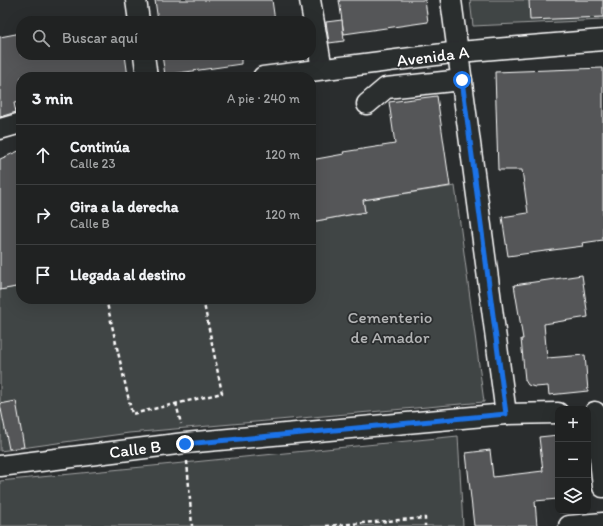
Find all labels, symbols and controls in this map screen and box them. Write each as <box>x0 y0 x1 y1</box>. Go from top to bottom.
search box <box>16 16 316 60</box>
icon: search <box>30 27 52 49</box>
text: Buscar aquí <box>62 29 138 47</box>
street label: Avenida A <box>396 42 470 70</box>
route start <box>453 71 471 89</box>
text: 3 min <box>32 88 73 108</box>
text: A pie · 240 m <box>227 91 300 106</box>
text: Continúa <box>70 138 130 156</box>
icon: ahead <box>32 144 54 166</box>
text: 120 m <box>265 147 300 162</box>
text: Calle 23 <box>70 156 116 171</box>
text: Gira a la derecha <box>70 198 179 216</box>
icon: right <box>32 204 54 226</box>
text: 120 m <box>265 207 300 222</box>
text: Calle B <box>70 216 110 231</box>
icon: arrive <box>32 264 54 286</box>
text: Llegada al destino <box>70 266 186 284</box>
park label: Cementerio de Amador <box>348 307 432 347</box>
map controls <box>555 406 591 514</box>
button: + <box>555 406 591 442</box>
route end <box>176 435 194 453</box>
street label: Calle B <box>108 436 162 462</box>
button: − <box>555 442 591 478</box>
button: layers <box>555 478 591 514</box>

